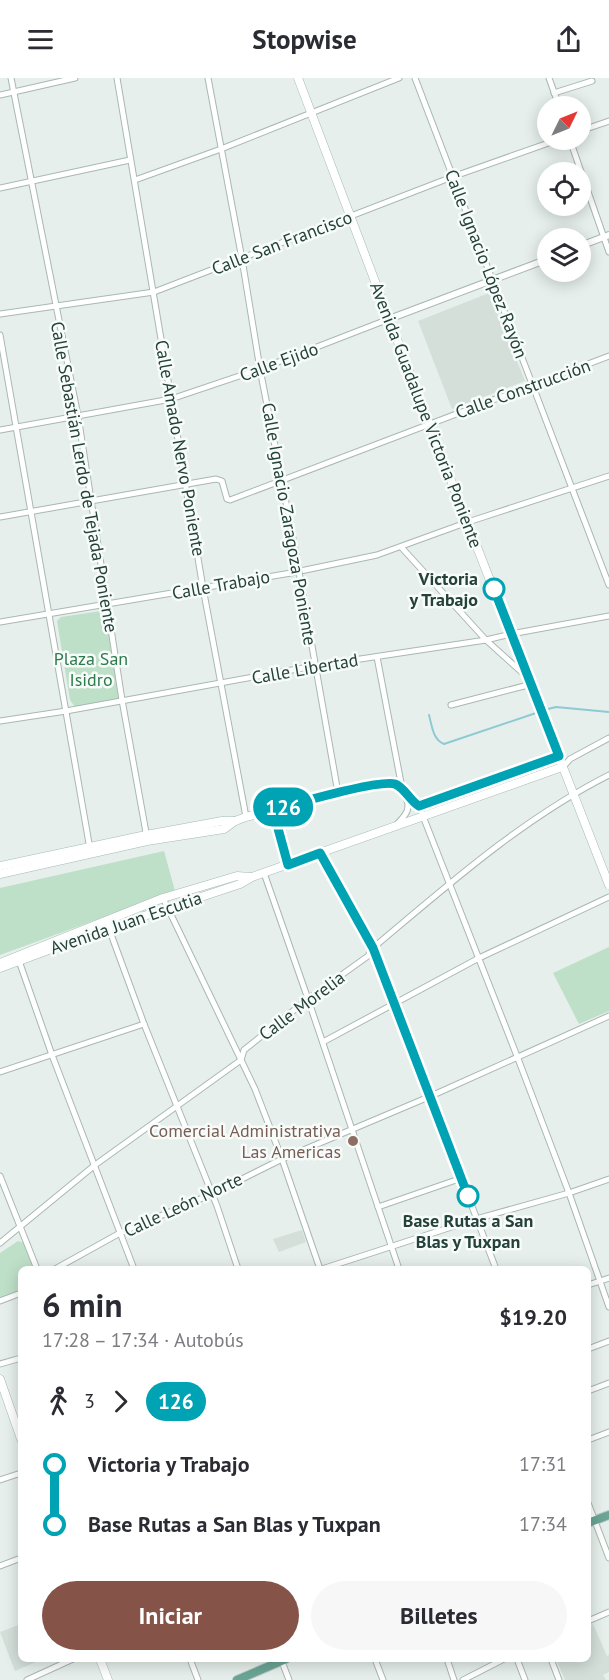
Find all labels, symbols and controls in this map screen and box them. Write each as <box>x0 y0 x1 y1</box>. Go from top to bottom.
text: Stopwise <box>252 22 357 56</box>
icon: menu <box>24 23 57 56</box>
icon: share <box>552 23 585 56</box>
north arrow <box>537 96 591 150</box>
map controls <box>537 96 591 282</box>
button: locate <box>537 162 591 216</box>
street label: Calle Ignacio López Rayón <box>440 166 533 362</box>
street label: Calle San Francisco <box>208 205 355 280</box>
button: layers <box>537 228 591 282</box>
street label: Avenida Guadalupe Victoria Poniente <box>365 279 488 551</box>
street label: Calle Sebastián Lerdo de Tejada Poniente <box>46 320 123 634</box>
street label: Calle Ejido <box>236 337 321 386</box>
street label: Calle Amado Nervo Poniente <box>150 338 211 558</box>
street label: Calle Construcción <box>452 353 594 424</box>
street label: Calle Ignacio Zaragoza Poniente <box>257 401 322 647</box>
street label: Calle Trabajo <box>170 565 272 604</box>
place label: Victoria y Trabajo <box>408 567 478 611</box>
marker: Victoria y Trabajo <box>483 578 505 600</box>
park label: Plaza San Isidro <box>54 647 128 691</box>
street label: Calle Libertad <box>250 648 360 689</box>
line badge: 126 <box>248 788 318 826</box>
text: 126 <box>265 794 301 821</box>
street label: Avenida Juan Escutia <box>47 886 205 959</box>
street label: Calle Morelia <box>254 966 349 1045</box>
place label: Comercial Administrativa Las Americas <box>149 1119 341 1163</box>
marker: Comercial Administrativa Las Americas <box>346 1134 360 1148</box>
street label: Calle León Norte <box>120 1167 246 1242</box>
marker: Base Rutas a San Blas y Tuxpan <box>457 1185 479 1207</box>
place label: Base Rutas a San Blas y Tuxpan <box>403 1209 533 1253</box>
text: 6 min <box>42 1283 123 1326</box>
text: $19.20 <box>499 1303 567 1331</box>
text: 17:28 – 17:34 · Autobús <box>42 1327 244 1353</box>
icon: walk <box>42 1385 75 1418</box>
icon: forward <box>104 1385 137 1418</box>
text: 3 <box>84 1388 95 1414</box>
text: 126 <box>158 1388 194 1415</box>
text: Victoria y Trabajo <box>88 1450 249 1478</box>
text: 17:31 <box>519 1451 567 1477</box>
text: Base Rutas a San Blas y Tuxpan <box>88 1510 381 1538</box>
text: 17:34 <box>519 1511 567 1537</box>
button: Iniciar <box>42 1581 299 1650</box>
button: Billetes <box>311 1581 567 1650</box>

